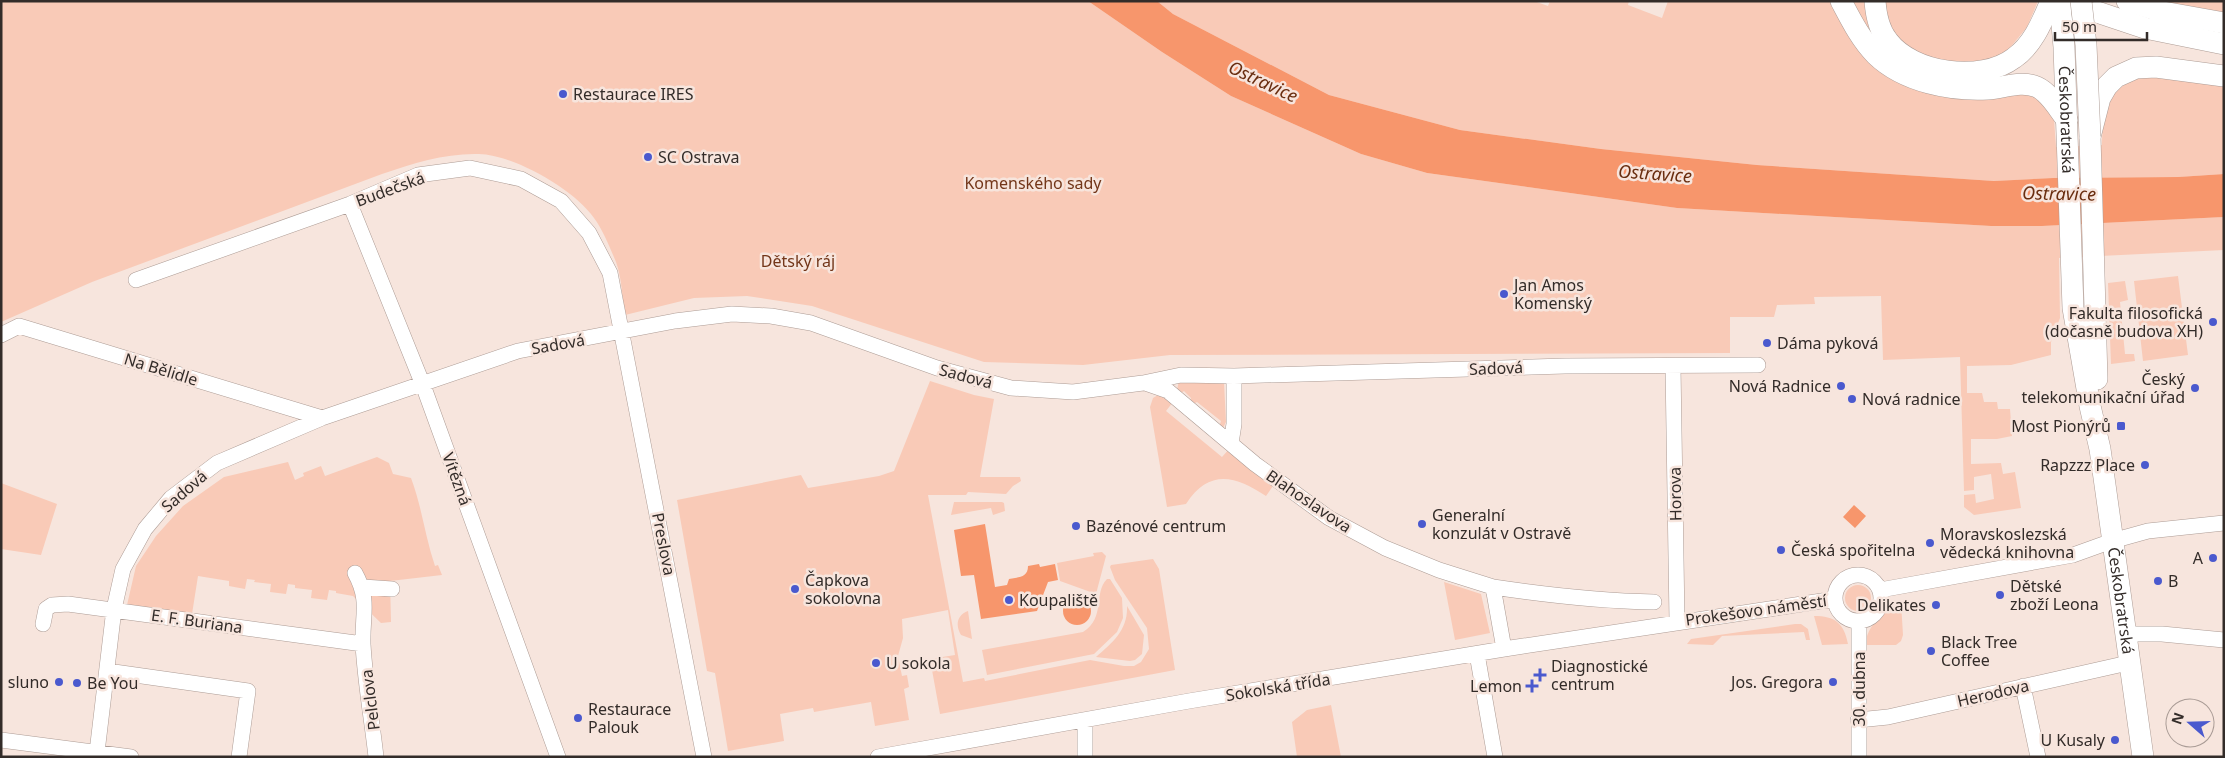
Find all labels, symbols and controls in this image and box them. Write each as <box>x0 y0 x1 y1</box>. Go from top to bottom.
scale bar <box>2055 10 2148 42</box>
text: 50 m <box>2062 16 2097 36</box>
water label: Ostravice <box>1225 55 1302 108</box>
street label: Českobratrská <box>2054 66 2079 174</box>
place label: Restaurace IRES <box>573 83 694 105</box>
marker: Restaurace IRES <box>557 88 569 100</box>
place label: SC Ostrava <box>658 146 739 168</box>
marker: SC Ostrava <box>642 151 654 163</box>
water label: Ostravice <box>1617 158 1693 188</box>
street label: Budečská <box>352 166 428 212</box>
park label: Komenského sady <box>964 172 1102 194</box>
water label: Ostravice <box>2022 180 2096 206</box>
park label: Dětský ráj <box>761 250 835 272</box>
place label: Jan Amos Komenský <box>1512 274 1593 314</box>
marker: Jan Amos Komenský <box>1498 288 1510 300</box>
place label: Fakulta filosofická (dočasně budova XH) <box>2045 302 2203 342</box>
marker: Fakulta filosofická (dočasně budova XH) <box>2207 316 2219 328</box>
street label: Sadová <box>529 328 587 360</box>
place label: Dáma pyková <box>1777 332 1878 354</box>
marker: Dáma pyková <box>1761 337 1773 349</box>
street label: Na Bělidle <box>121 347 201 391</box>
street label: Sadová <box>1469 356 1523 380</box>
street label: Sadová <box>937 358 995 394</box>
place label: Český telekomunikační úřad <box>2022 368 2186 408</box>
place label: Nová Radnice <box>1729 375 1831 397</box>
marker: Nová Radnice <box>1835 380 1847 392</box>
marker: Český telekomunikační úřad <box>2189 382 2201 394</box>
place label: Nová radnice <box>1862 388 1961 410</box>
marker: Nová radnice <box>1846 393 1858 405</box>
place label: Most Pionýrů <box>2011 415 2111 437</box>
marker: Most Pionýrů <box>2115 420 2127 432</box>
street label: Vítězná <box>437 450 477 508</box>
place label: Rapzzz Place <box>2040 454 2135 476</box>
marker: Rapzzz Place <box>2139 459 2151 471</box>
street label: Blahoslavova <box>1262 464 1356 538</box>
street label: Sadová <box>156 465 212 517</box>
street label: Horova <box>1664 467 1686 521</box>
place label: Generalní konzulát v Ostravě <box>1432 504 1571 544</box>
street label: Preslova <box>647 511 681 577</box>
place label: Bazénové centrum <box>1086 515 1226 537</box>
marker: Generalní konzulát v Ostravě <box>1416 518 1428 530</box>
marker: Bazénové centrum <box>1070 520 1082 532</box>
place label: Moravskoslezská vědecká knihovna <box>1940 523 2074 563</box>
marker: Moravskoslezská vědecká knihovna <box>1924 537 1936 549</box>
place label: Česká spořitelna <box>1791 539 1915 561</box>
marker: Česká spořitelna <box>1775 544 1787 556</box>
street label: Českobratrská <box>2103 546 2140 655</box>
place label: A <box>2193 547 2204 569</box>
marker: A <box>2207 552 2219 564</box>
place label: Čapkova sokolovna <box>805 569 881 609</box>
place label: B <box>2168 570 2178 592</box>
place label: Dětské zboží Leona <box>2010 575 2099 615</box>
marker: B <box>2152 575 2164 587</box>
marker: Čapkova sokolovna <box>789 583 801 595</box>
place label: Koupaliště <box>1019 589 1098 611</box>
street label: Prokešovo náměstí <box>1684 589 1829 631</box>
marker: Dětské zboží Leona <box>1994 589 2006 601</box>
marker: Koupaliště <box>1003 594 1015 606</box>
place label: Delikates <box>1857 594 1926 616</box>
marker: Delikates <box>1930 599 1942 611</box>
street label: E. F. Buriana <box>150 604 244 638</box>
place label: Black Tree Coffee <box>1941 631 2017 671</box>
marker: Black Tree Coffee <box>1925 645 1937 657</box>
street label: 30. dubna <box>1848 651 1870 727</box>
place label: U sokola <box>886 652 951 674</box>
place label: Diagnostické centrum <box>1551 655 1648 695</box>
marker: U sokola <box>870 657 882 669</box>
street label: Pelclova <box>355 668 385 732</box>
street label: Sokolská třída <box>1224 668 1332 706</box>
marker: Diagnostické centrum <box>1533 668 1547 682</box>
place label: sluno <box>8 671 49 693</box>
place label: Jos. Gregora <box>1729 671 1823 693</box>
place label: Be You <box>87 672 138 694</box>
street label: Herodova <box>1955 674 2031 712</box>
place label: Lemon <box>1470 675 1522 697</box>
marker: sluno <box>53 676 65 688</box>
marker: Jos. Gregora <box>1827 676 1839 688</box>
marker: Be You <box>71 677 83 689</box>
marker: Lemon <box>1526 680 1538 692</box>
place label: Restaurace Palouk <box>588 698 671 738</box>
north arrow <box>2165 698 2215 748</box>
text: N <box>2166 710 2188 727</box>
marker: Restaurace Palouk <box>572 712 584 724</box>
place label: U Kusaly <box>2040 729 2106 751</box>
marker: U Kusaly <box>2109 734 2121 746</box>

